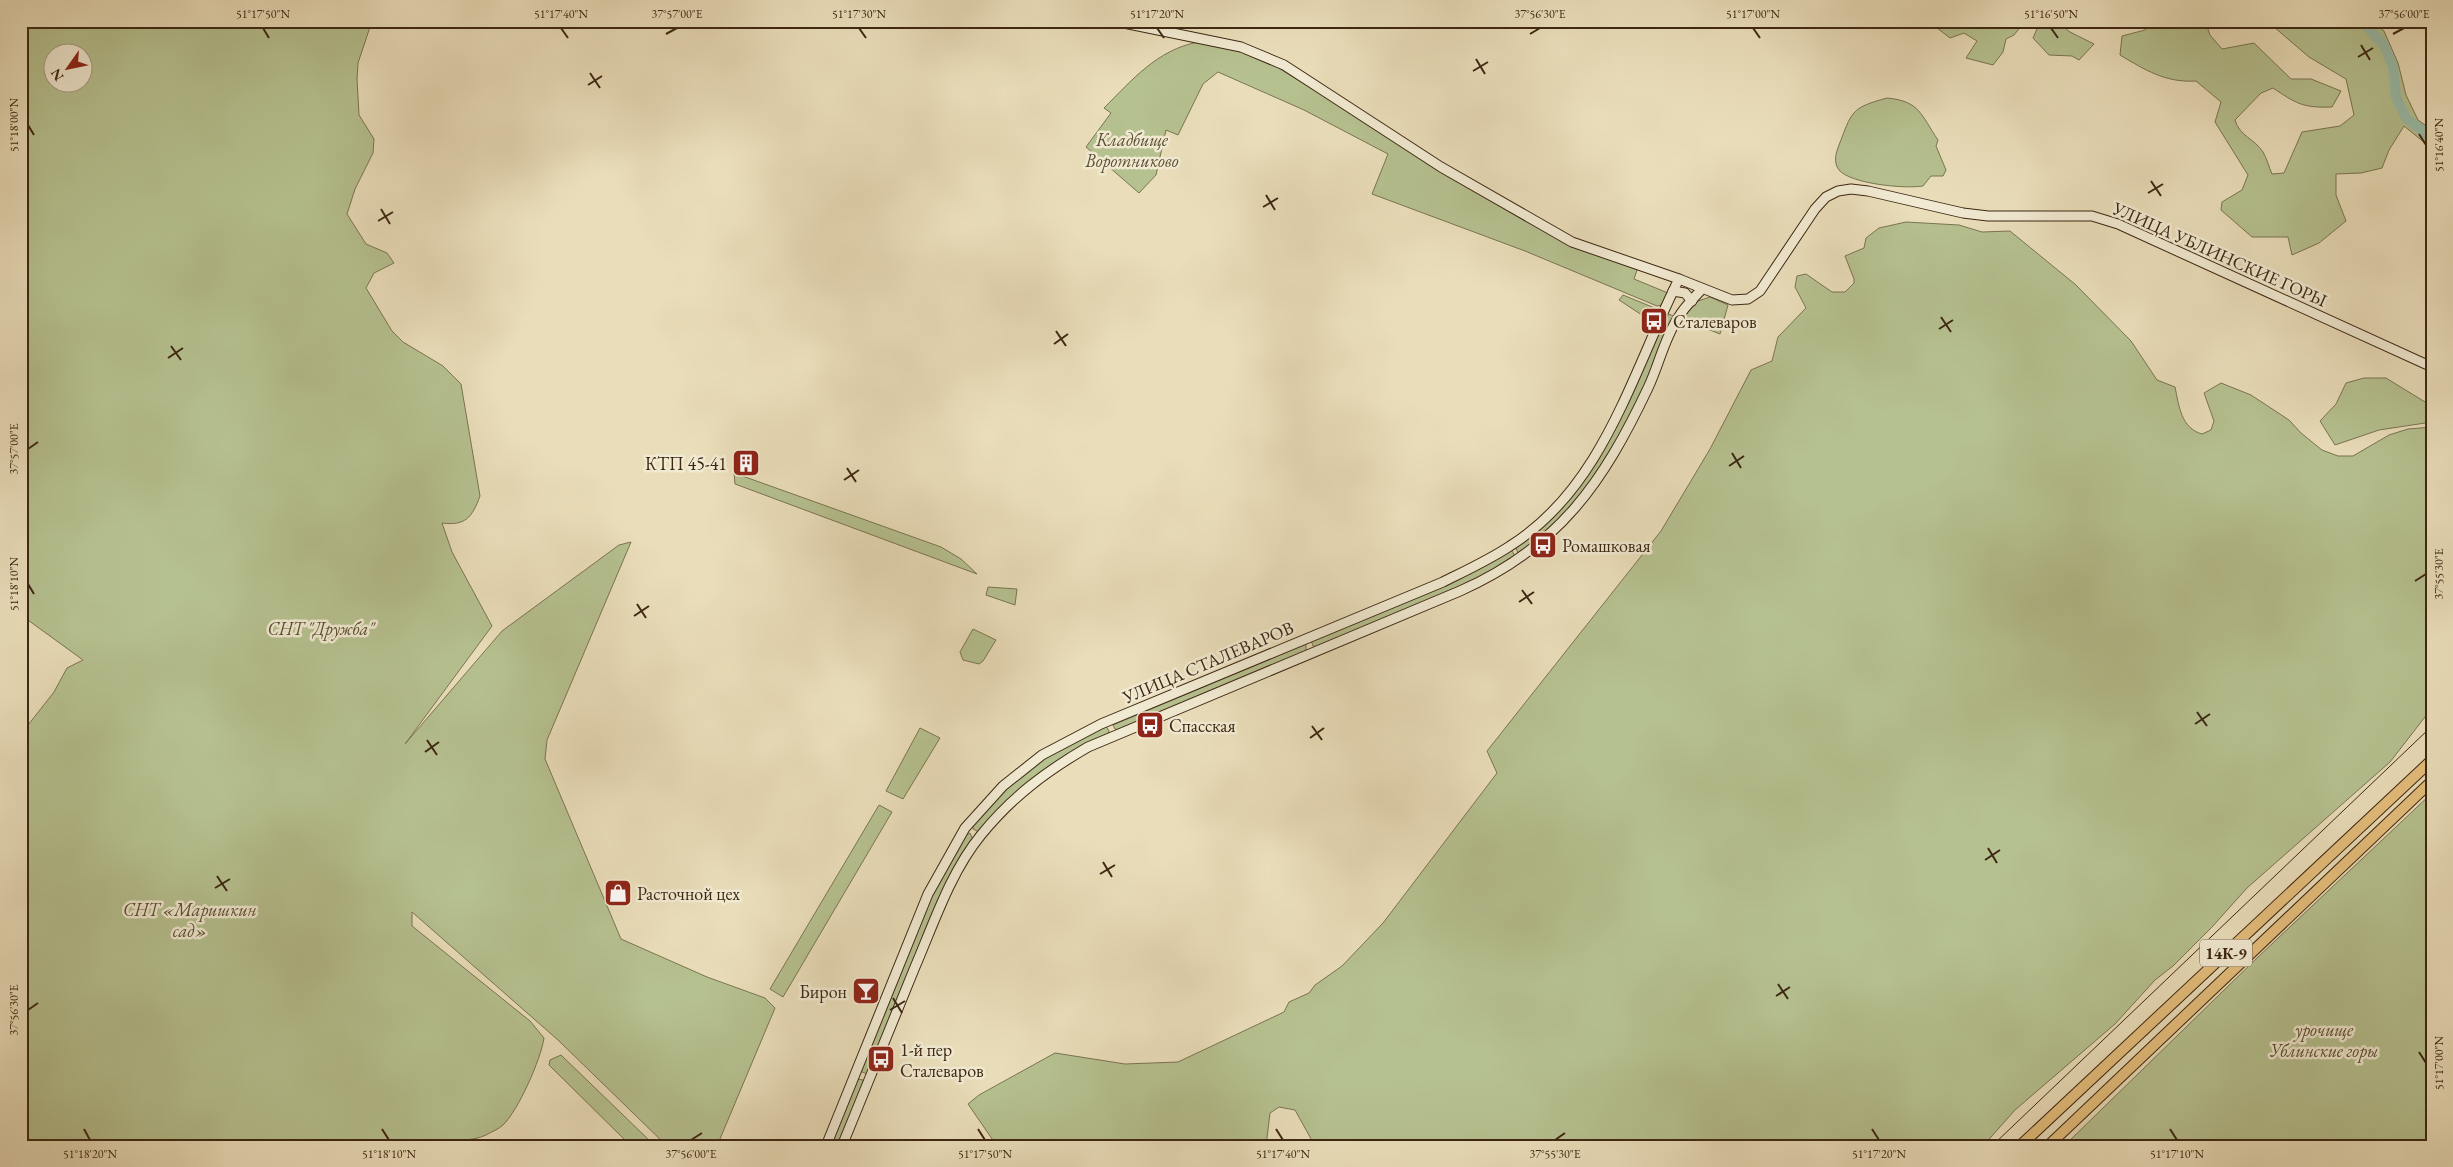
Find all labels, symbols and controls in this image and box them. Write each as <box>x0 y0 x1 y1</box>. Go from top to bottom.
text: 51°17'50"N <box>236 6 290 22</box>
text: 51°17'40"N <box>534 6 588 22</box>
text: 37°57'00"E <box>651 6 703 22</box>
text: 51°17'30"N <box>832 6 886 22</box>
text: 51°17'20"N <box>1130 6 1184 22</box>
text: 37°56'30"E <box>1514 6 1566 22</box>
text: 51°17'00"N <box>1726 6 1780 22</box>
text: 51°16'50"N <box>2024 6 2078 22</box>
text: 37°56'00"E <box>2378 6 2430 22</box>
north arrow <box>42 42 92 92</box>
text: N <box>46 65 68 85</box>
text: 51°18'00"N <box>6 98 22 152</box>
text: 51°16'40"N <box>2431 118 2447 172</box>
park label: Кладбище Воротниково <box>1084 128 1179 173</box>
street label: УЛИЦА УБЛИНСКИЕ ГОРЫ <box>2108 196 2331 312</box>
bus stop icon: Сталеваров <box>1639 306 1669 336</box>
place label: Сталеваров <box>1673 310 1757 333</box>
text: 37°57'00"E <box>6 423 22 475</box>
building icon: КТП 45-41 <box>731 448 761 478</box>
place label: КТП 45-41 <box>645 452 727 475</box>
bus stop icon: Ромашковая <box>1528 530 1558 560</box>
place label: Ромашковая <box>1562 534 1651 557</box>
text: 37°55'30"E <box>2431 548 2447 600</box>
text: 51°18'10"N <box>6 557 22 611</box>
street label: УЛИЦА СТАЛЕВАРОВ <box>1118 616 1297 709</box>
park label: СНТ "Дружба" <box>268 617 376 641</box>
bus stop icon: Спасская <box>1135 710 1165 740</box>
place label: Спасская <box>1169 714 1236 737</box>
shop icon: Расточной цех <box>603 878 633 908</box>
place label: Расточной цех <box>637 882 740 905</box>
park label: СНТ «Маришкин сад» <box>123 898 257 942</box>
road number: 14К-9 <box>2200 940 2252 966</box>
bar icon: Бирон <box>851 976 881 1006</box>
place label: Бирон <box>799 980 847 1003</box>
text: 37°56'30"E <box>6 984 22 1036</box>
park label: урочище Ублинские горы <box>2270 1018 2378 1063</box>
text: 51°17'00"N <box>2431 1036 2447 1090</box>
place label: 1-й пер Сталеваров <box>900 1038 984 1082</box>
bus stop icon: 1-й пер Сталеваров <box>866 1044 896 1074</box>
text: 51°18'20"N <box>63 1146 117 1162</box>
text: 51°18'10"N <box>362 1146 416 1162</box>
text: 37°56'00"E <box>665 1146 717 1162</box>
text: 51°17'50"N <box>958 1146 1012 1162</box>
text: 51°17'40"N <box>1256 1146 1310 1162</box>
text: 37°55'30"E <box>1529 1146 1581 1162</box>
text: 51°17'20"N <box>1852 1146 1906 1162</box>
text: 51°17'10"N <box>2150 1146 2204 1162</box>

